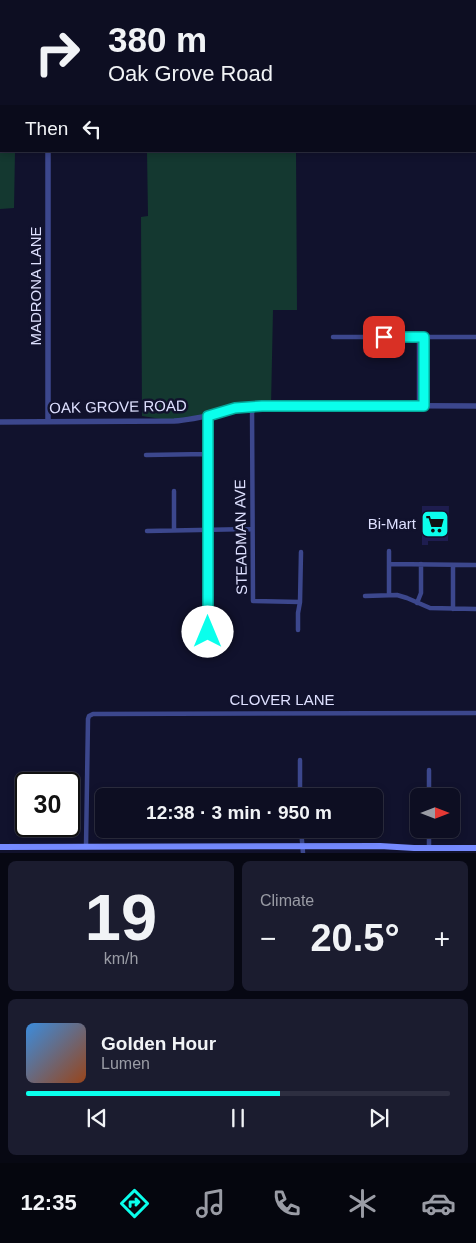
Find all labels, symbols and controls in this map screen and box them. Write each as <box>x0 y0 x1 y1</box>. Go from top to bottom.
icon: right <box>25 20 90 85</box>
text: 380 m <box>108 20 207 59</box>
text: Oak Grove Road <box>108 61 273 86</box>
icon: left <box>78 115 106 143</box>
text: Then <box>25 118 68 139</box>
street label: MADRONA LANE <box>27 226 44 346</box>
pin <box>363 316 405 358</box>
icon: arrive <box>370 323 398 351</box>
street label: OAK GROVE ROAD <box>49 397 187 416</box>
street label: STEADMAN AVE <box>231 479 250 595</box>
supermarket icon: Bi-Mart <box>420 509 450 539</box>
place label: Bi-Mart <box>368 515 417 532</box>
position arrow <box>181 605 233 657</box>
street label: CLOVER LANE <box>229 691 335 708</box>
speed limit sign: 30 <box>15 772 80 837</box>
north arrow <box>410 788 460 838</box>
map controls <box>410 788 460 838</box>
text: 12:38 · 3 min · 950 m <box>146 802 332 823</box>
text: 19 <box>85 881 157 954</box>
text: Climate <box>260 892 314 909</box>
text: 20.5° <box>310 917 400 959</box>
text: − <box>260 923 276 954</box>
text: + <box>434 923 450 954</box>
text: km/h <box>104 950 138 967</box>
text: Golden Hour <box>101 1033 216 1054</box>
text: Lumen <box>101 1055 150 1072</box>
icon: previous <box>83 1104 111 1132</box>
icon: pause <box>224 1104 252 1132</box>
icon: next <box>365 1104 393 1132</box>
icon: directions <box>117 1186 152 1221</box>
icon: music <box>193 1186 228 1221</box>
icon: phone <box>269 1186 304 1221</box>
icon: climate <box>345 1186 380 1221</box>
icon: car <box>421 1186 456 1221</box>
text: 12:35 <box>20 1190 77 1215</box>

